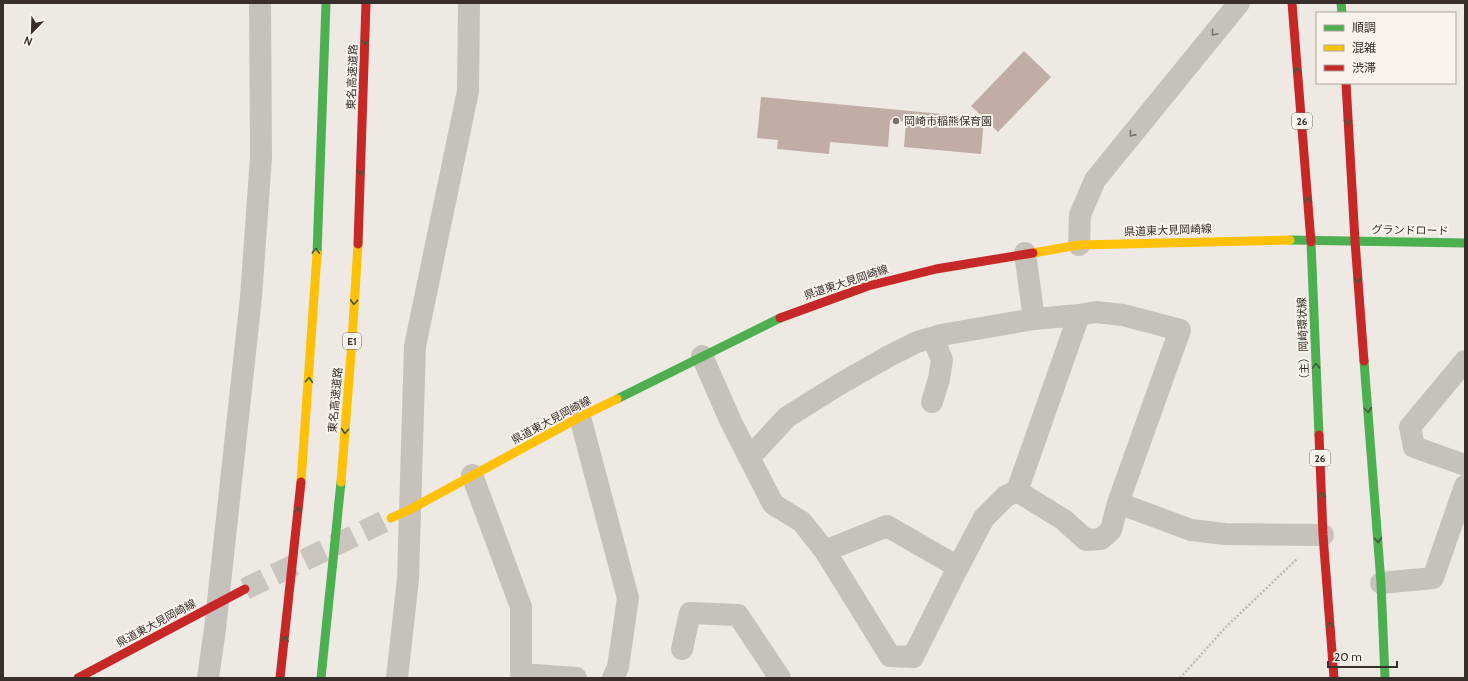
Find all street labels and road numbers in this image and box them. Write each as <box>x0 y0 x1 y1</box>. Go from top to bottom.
street label: 東名高速道路 <box>344 44 360 110</box>
road number: 26 <box>1292 113 1312 129</box>
street label: 県道東大見岡崎線 <box>1124 221 1212 239</box>
street label: グランドロード <box>1371 222 1449 238</box>
street label: 県道東大見岡崎線 <box>802 262 890 302</box>
street label: （主）岡崎環状線 <box>1294 297 1312 385</box>
road number: E1 <box>343 333 361 349</box>
street label: 東名高速道路 <box>325 367 345 433</box>
street label: 県道東大見岡崎線 <box>509 393 593 447</box>
road number: 26 <box>1310 450 1330 466</box>
street label: 県道東大見岡崎線 <box>114 596 198 650</box>

